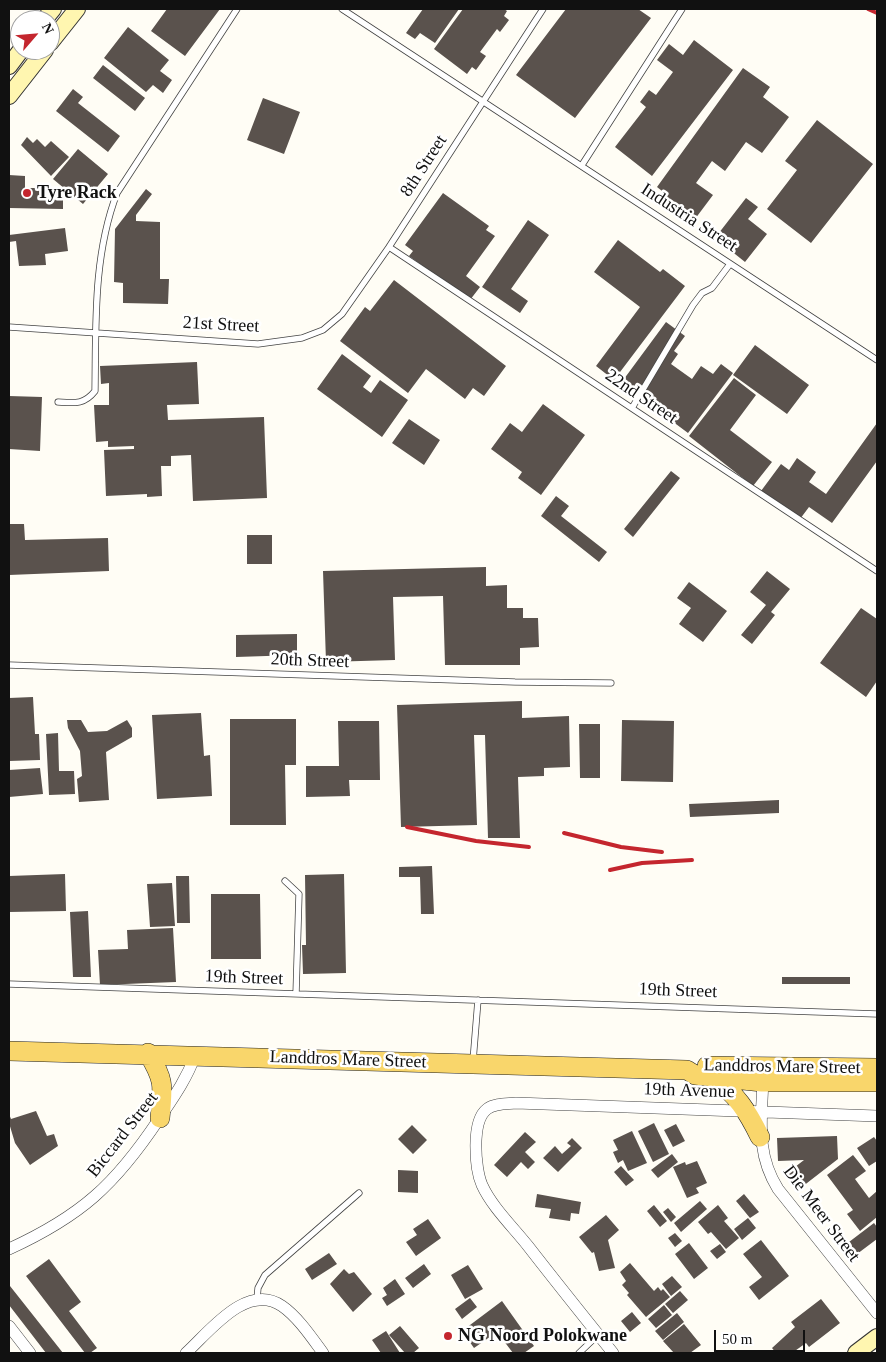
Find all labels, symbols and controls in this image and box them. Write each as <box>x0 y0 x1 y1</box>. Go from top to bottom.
north arrow <box>10 10 60 60</box>
text: N <box>39 21 57 36</box>
street label: 8th Street <box>396 131 452 201</box>
street label: Industria Street <box>637 179 741 257</box>
place label: Tyre Rack <box>37 182 117 204</box>
marker: Tyre Rack <box>21 187 33 199</box>
street label: 21st Street <box>182 312 260 338</box>
street label: 22nd Street <box>601 365 681 429</box>
street label: 20th Street <box>270 649 350 673</box>
street label: 19th Street <box>204 966 284 990</box>
street label: 19th Street <box>638 979 718 1003</box>
street label: Landdros Mare Street <box>269 1046 427 1074</box>
street label: Landdros Mare Street <box>703 1055 861 1079</box>
street label: 19th Avenue <box>643 1079 735 1103</box>
street label: Biccard Street <box>83 1088 163 1182</box>
street label: Die Meer Street <box>778 1162 864 1266</box>
scale bar <box>716 1320 807 1352</box>
place label: NG Noord Polokwane <box>458 1325 627 1347</box>
marker: NG Noord Polokwane <box>442 1330 454 1342</box>
text: 50 m <box>722 1331 752 1347</box>

